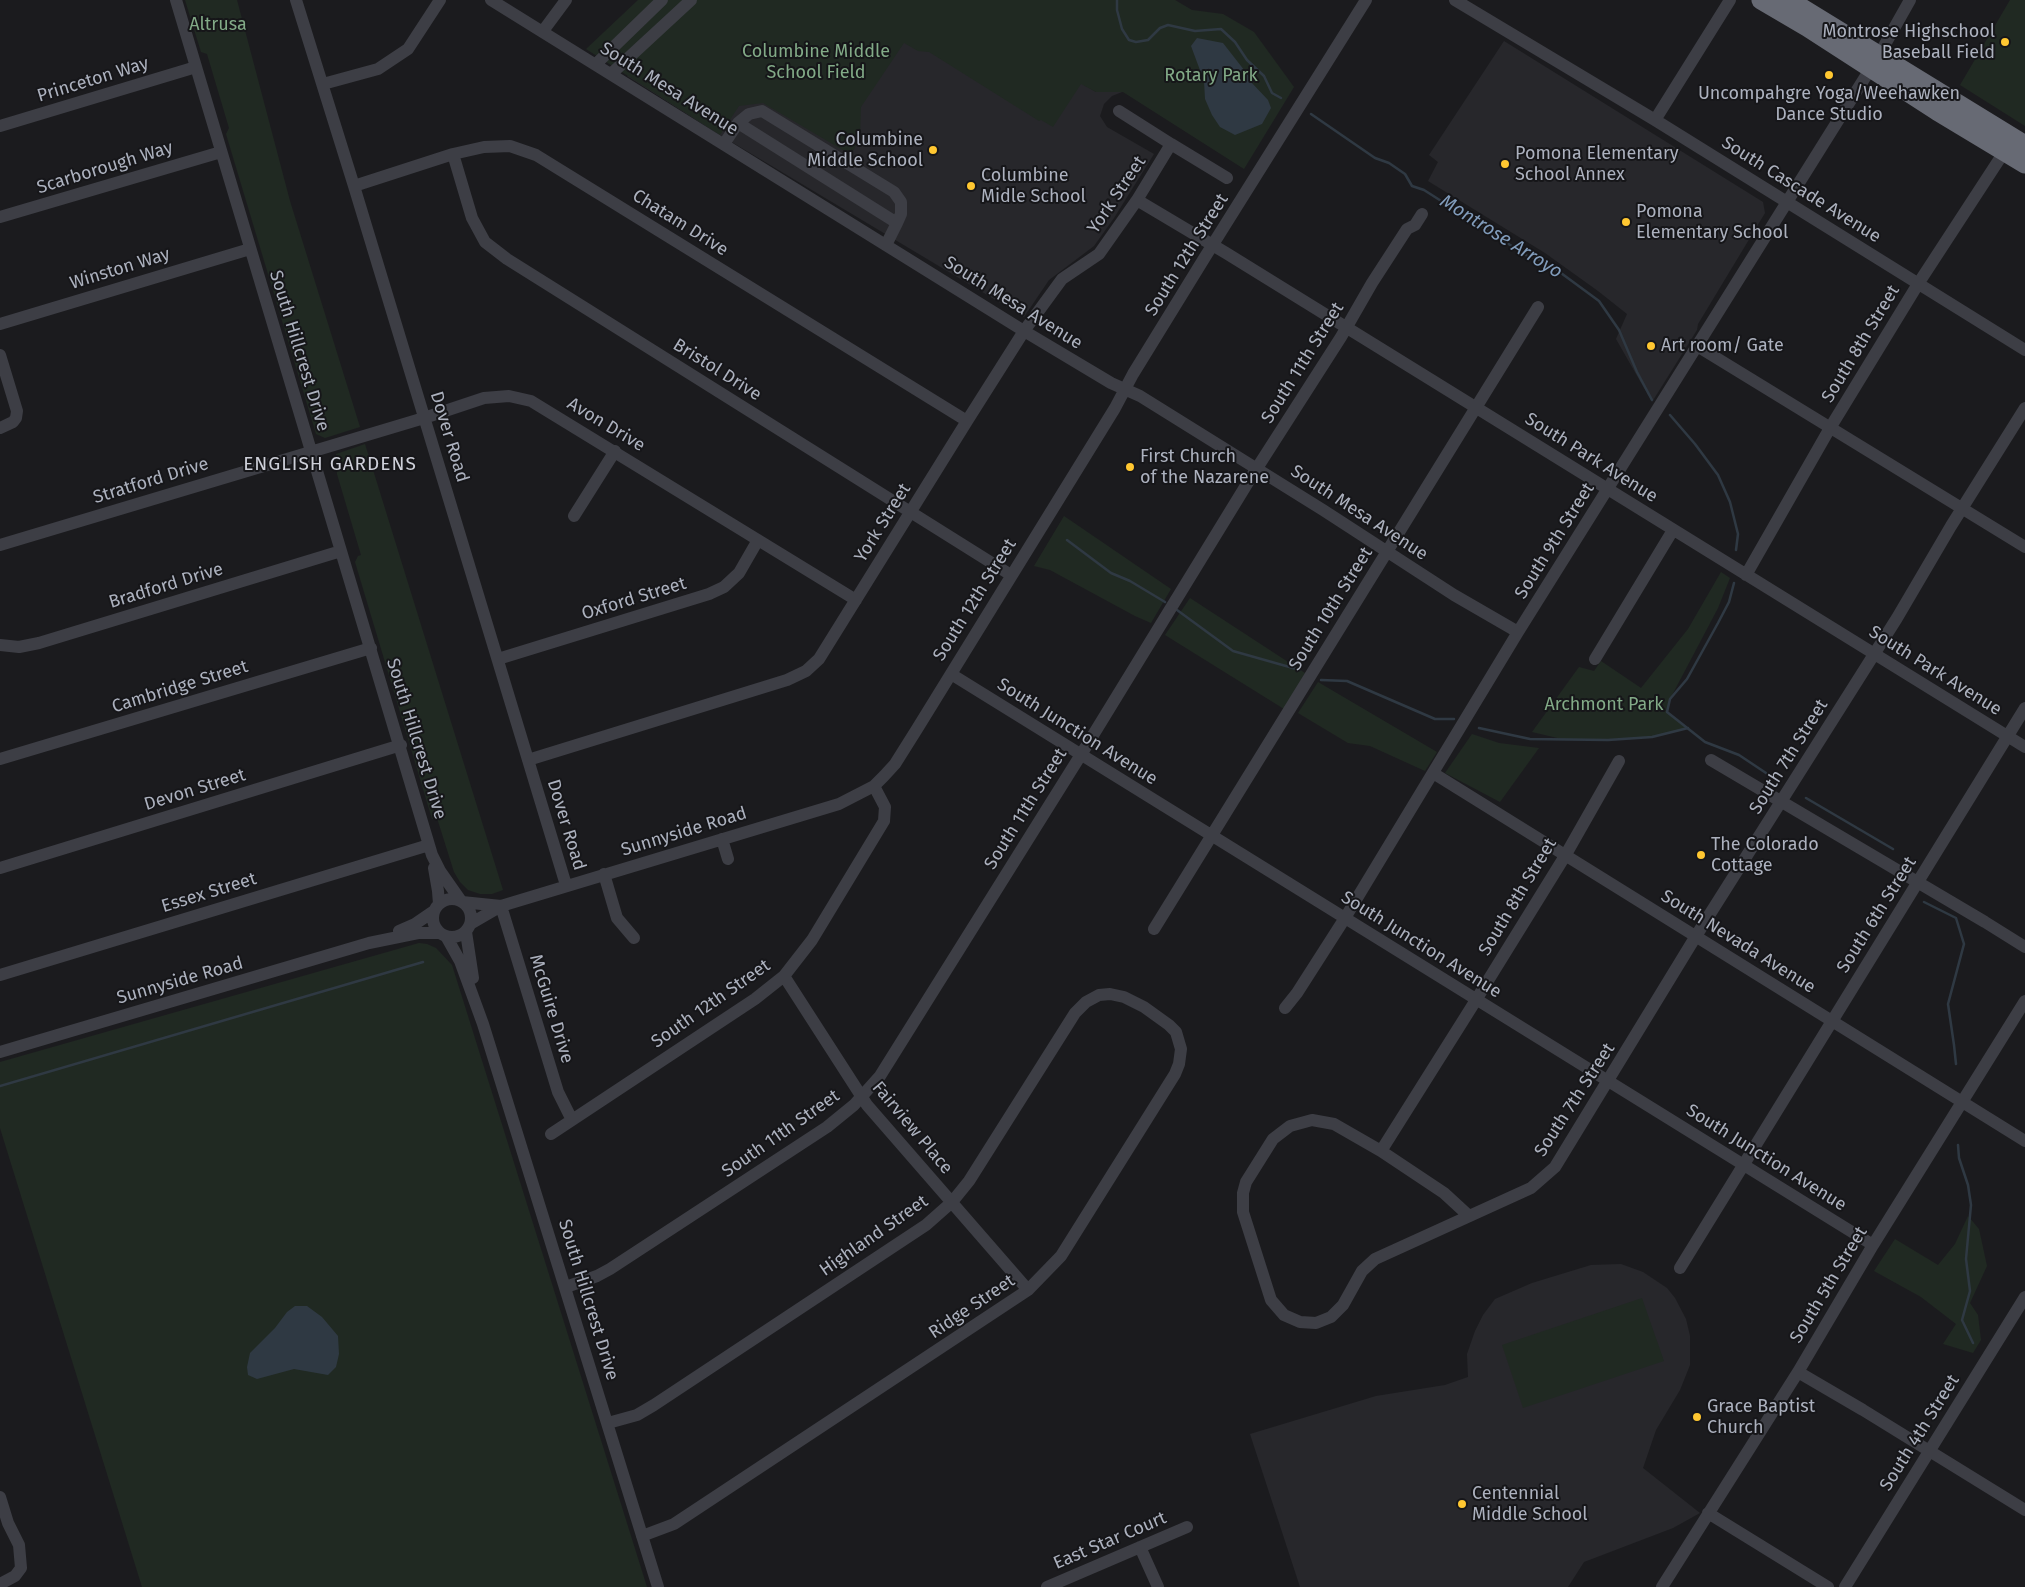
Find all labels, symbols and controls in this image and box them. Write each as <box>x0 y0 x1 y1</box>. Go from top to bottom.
park label: Altrusa <box>189 14 247 36</box>
place label: Montrose Highschool Baseball Field <box>1822 21 1995 64</box>
marker: Montrose Highschool Baseball Field <box>1999 36 2011 48</box>
street label: South Mesa Avenue <box>596 38 742 140</box>
park label: Columbine Middle School Field <box>742 41 890 84</box>
street label: Princeton Way <box>35 53 151 107</box>
park label: Rotary Park <box>1164 65 1258 87</box>
marker: Uncompahgre Yoga/Weehawken Dance Studio <box>1823 69 1835 81</box>
place label: Uncompahgre Yoga/Weehawken Dance Studio <box>1698 83 1960 126</box>
place label: Columbine Middle School <box>807 129 923 172</box>
street label: South Cascade Avenue <box>1717 132 1885 248</box>
street label: Scarborough Way <box>34 137 176 199</box>
place label: Pomona Elementary School Annex <box>1515 143 1679 186</box>
marker: Columbine Middle School <box>927 144 939 156</box>
street label: York Street <box>1083 152 1151 238</box>
marker: Pomona Elementary School Annex <box>1499 158 1511 170</box>
place label: Columbine Midle School <box>981 165 1086 208</box>
marker: Columbine Midle School <box>965 180 977 192</box>
street label: Chatam Drive <box>628 185 732 261</box>
street label: South 12th Street <box>1141 190 1233 320</box>
water label: Montrose Arroyo <box>1435 190 1567 284</box>
place label: Pomona Elementary School <box>1636 201 1788 243</box>
marker: Pomona Elementary School <box>1620 216 1632 228</box>
street label: Winston Way <box>67 244 173 294</box>
street label: South Mesa Avenue <box>940 252 1086 354</box>
street label: South Hillcrest Drive <box>264 268 334 434</box>
street label: South 8th Street <box>1817 281 1905 407</box>
street label: South 11th Street <box>1257 299 1349 427</box>
street label: Bristol Drive <box>669 334 765 406</box>
place label: Art room/ Gate <box>1661 335 1784 357</box>
marker: Art room/ Gate <box>1645 340 1657 352</box>
street label: Dover Road <box>425 389 473 485</box>
street label: Avon Drive <box>563 393 649 457</box>
street label: South Park Avenue <box>1521 408 1661 508</box>
place label: First Church of the Nazarene <box>1140 446 1269 488</box>
street label: Stratford Drive <box>91 453 211 509</box>
district label: ENGLISH GARDENS <box>241 454 419 476</box>
marker: First Church of the Nazarene <box>1124 461 1136 473</box>
street label: South Mesa Avenue <box>1286 461 1432 565</box>
street label: York Street <box>850 479 916 567</box>
street label: South 9th Street <box>1511 479 1599 603</box>
street label: South 12th Street <box>929 535 1021 665</box>
street label: South 10th Street <box>1284 543 1378 675</box>
street label: Bradford Drive <box>106 558 226 614</box>
street label: Oxford Street <box>579 573 689 625</box>
street label: South Park Avenue <box>1865 621 2005 721</box>
street label: Cambridge Street <box>109 656 251 718</box>
street label: South Hillcrest Drive <box>381 656 451 822</box>
street label: South Junction Avenue <box>993 674 1161 790</box>
park label: Archmont Park <box>1544 694 1664 716</box>
street label: South 7th Street <box>1745 696 1833 818</box>
street label: South 11th Street <box>980 745 1072 873</box>
street label: Devon Street <box>142 764 248 816</box>
street label: Dover Road <box>542 777 590 873</box>
street label: Sunnyside Road <box>619 803 749 861</box>
street label: South 8th Street <box>1474 834 1562 960</box>
place label: The Colorado Cottage <box>1711 834 1819 876</box>
marker: The Colorado Cottage <box>1695 849 1707 861</box>
street label: South 6th Street <box>1833 853 1921 977</box>
street label: Essex Street <box>159 868 259 918</box>
street label: South Nevada Avenue <box>1657 886 1819 998</box>
street label: South Junction Avenue <box>1337 887 1505 1003</box>
street label: McGuire Drive <box>524 952 578 1066</box>
street label: Sunnyside Road <box>114 953 246 1009</box>
street label: South 12th Street <box>647 955 775 1053</box>
street label: South 7th Street <box>1530 1039 1620 1161</box>
street label: Fairview Place <box>867 1077 957 1179</box>
street label: South 11th Street <box>718 1085 844 1183</box>
street label: South Junction Avenue <box>1682 1100 1850 1216</box>
street label: Highland Street <box>816 1191 932 1281</box>
street label: South Hillcrest Drive <box>553 1217 623 1383</box>
street label: South 5th Street <box>1786 1223 1872 1347</box>
street label: Ridge Street <box>925 1270 1019 1344</box>
street label: South 4th Street <box>1876 1371 1964 1495</box>
place label: Grace Baptist Church <box>1707 1396 1815 1438</box>
marker: Grace Baptist Church <box>1691 1411 1703 1423</box>
place label: Centennial Middle School <box>1472 1483 1588 1526</box>
marker: Centennial Middle School <box>1456 1498 1468 1510</box>
street label: East Star Court <box>1050 1508 1170 1574</box>

